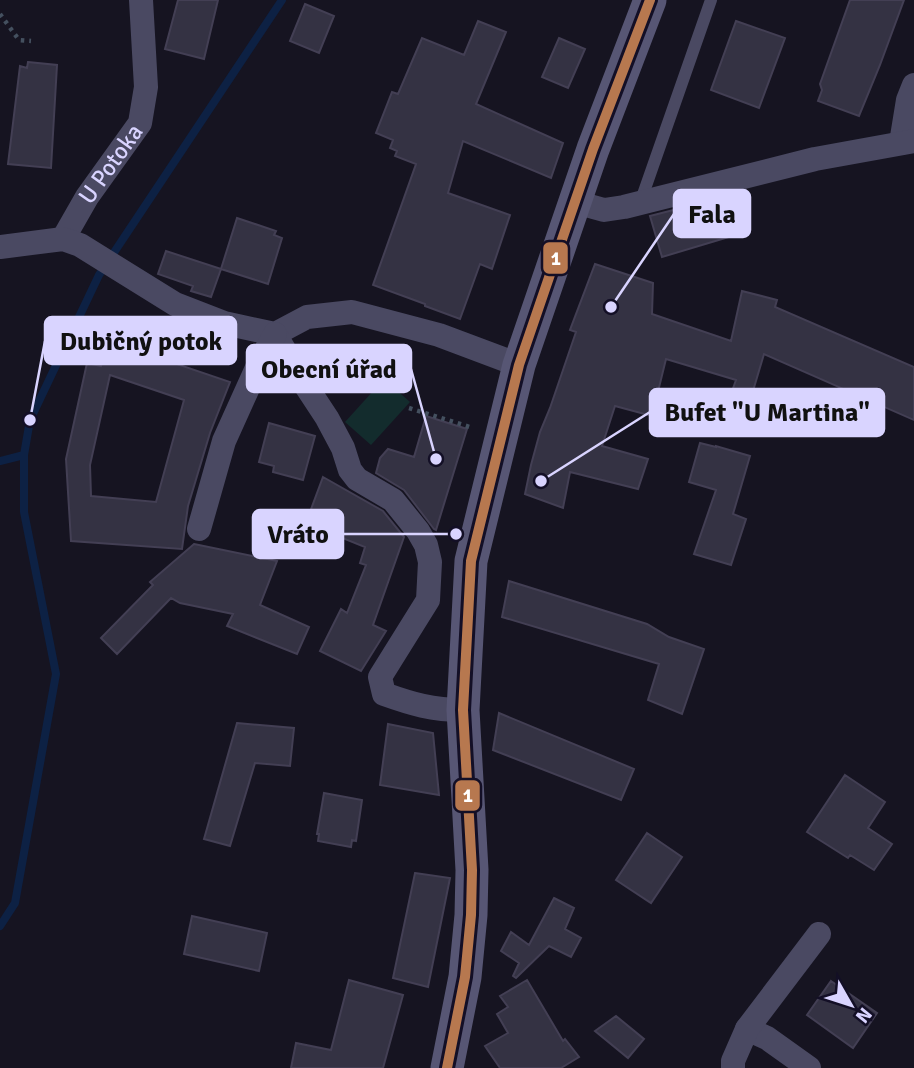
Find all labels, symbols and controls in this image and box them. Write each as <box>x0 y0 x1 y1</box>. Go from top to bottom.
street label: U Potoka <box>72 118 149 210</box>
callout: Fala <box>674 190 750 237</box>
text: Fala <box>688 199 736 231</box>
line badge: 1 <box>542 241 569 275</box>
text: 1 <box>551 247 561 271</box>
callout: Dubičný potok <box>45 317 236 364</box>
text: Dubičný potok <box>60 326 223 358</box>
callout: Obecní úřad <box>247 345 411 392</box>
text: Obecní úřad <box>261 354 397 386</box>
callout: Bufet "U Martina" <box>650 389 884 436</box>
text: Bufet "U Martina" <box>664 397 870 429</box>
callout: Vráto <box>253 510 343 558</box>
text: Vráto <box>267 519 329 551</box>
line badge: 1 <box>454 779 481 812</box>
text: 1 <box>463 784 473 808</box>
north arrow <box>816 970 886 1040</box>
text: N <box>850 1002 877 1028</box>

